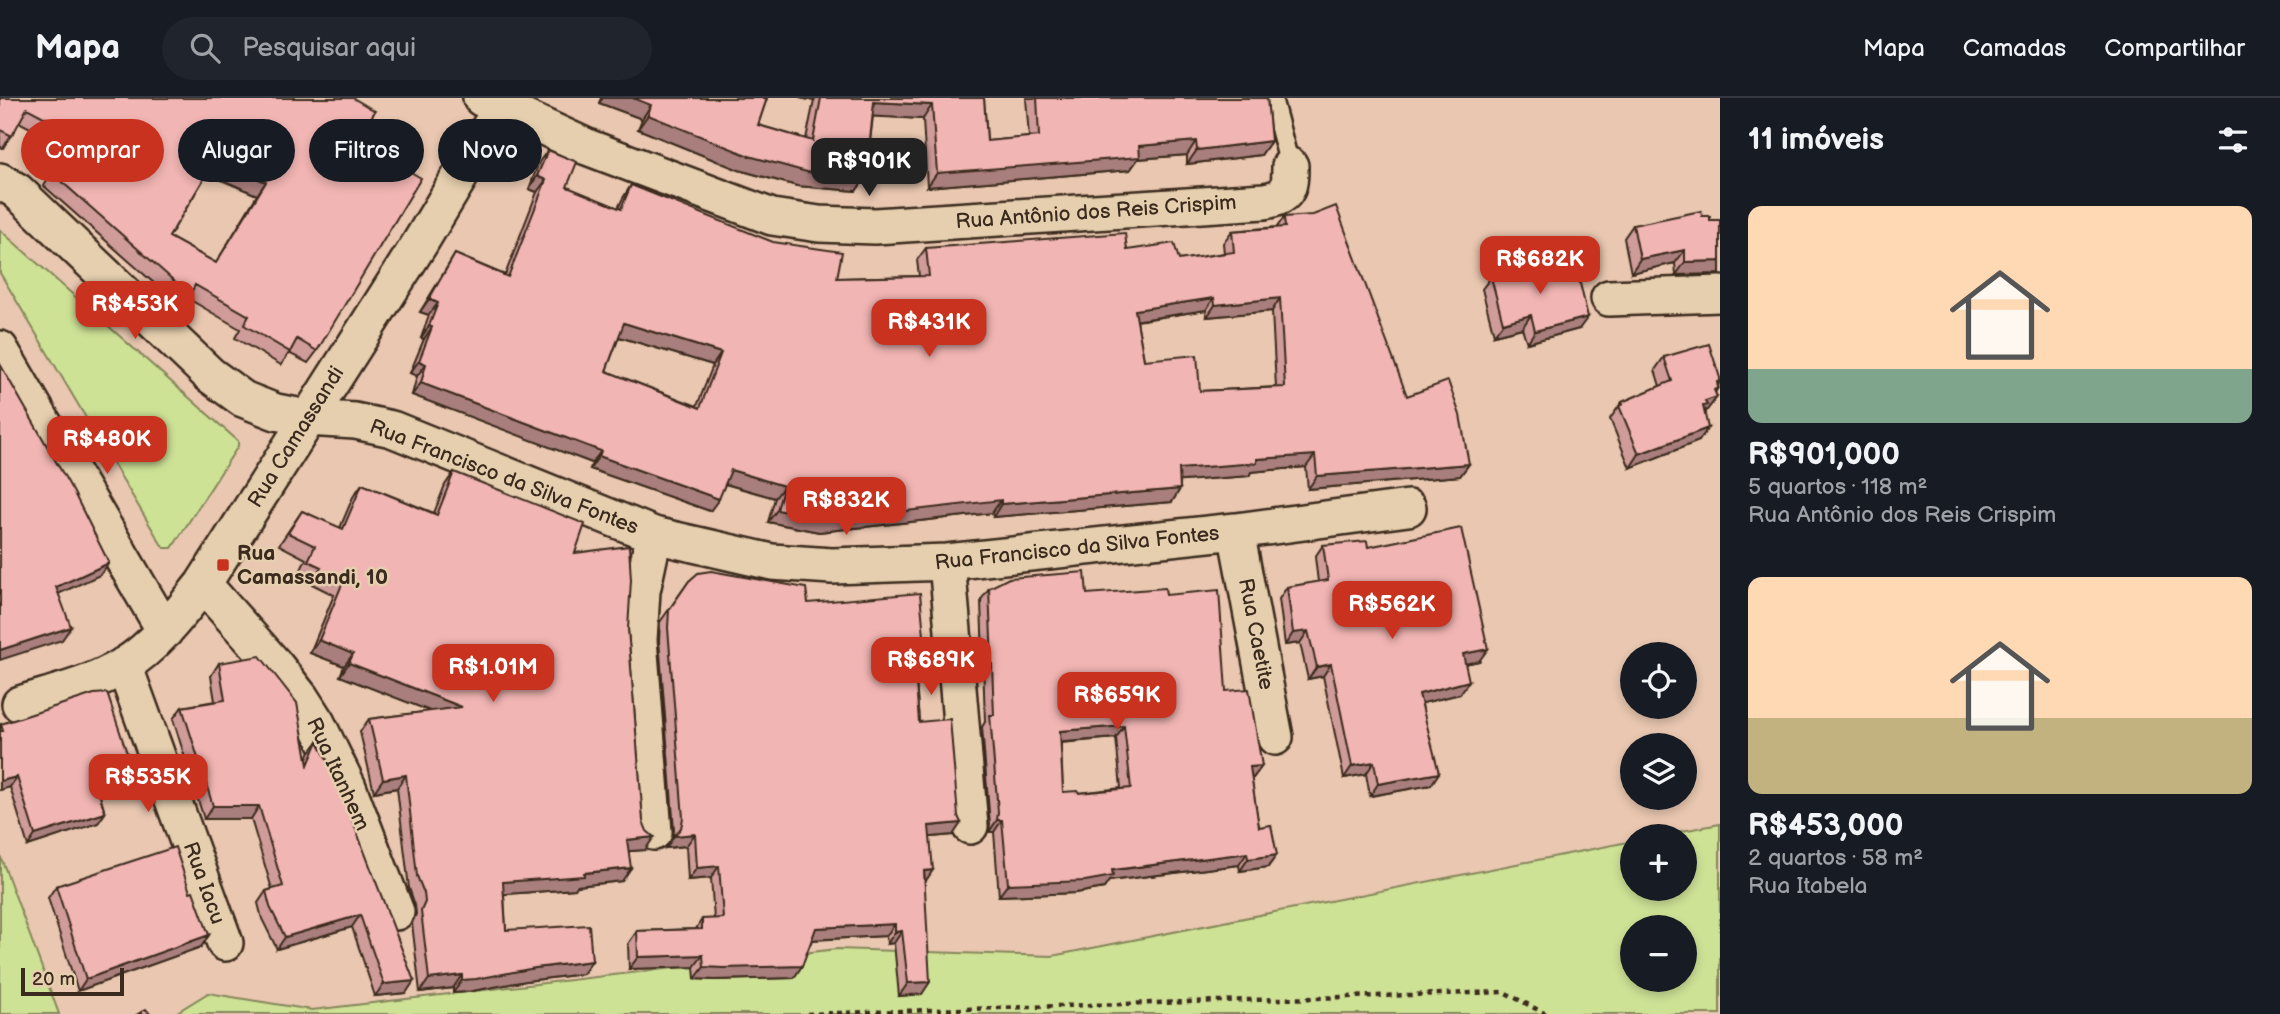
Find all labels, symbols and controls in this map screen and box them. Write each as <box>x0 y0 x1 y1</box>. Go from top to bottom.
search box <box>162 17 652 80</box>
text: Mapa <box>35 28 120 68</box>
icon: search <box>186 29 224 67</box>
text: Pesquisar aqui <box>242 33 416 64</box>
text: Mapa <box>1863 34 1925 63</box>
text: Camadas <box>1963 34 2066 63</box>
text: Compartilhar <box>2104 34 2245 63</box>
chip: Comprar <box>21 119 164 182</box>
chip: Alugar <box>178 119 295 182</box>
chip: Filtros <box>309 119 424 182</box>
chip: Novo <box>438 119 542 182</box>
icon: filters <box>2214 121 2252 159</box>
text: 11 imóveis <box>1748 122 1884 158</box>
pin: R$901K <box>812 139 926 198</box>
text: R$901K <box>827 147 911 175</box>
street label: Rua Antônio dos Reis Crispim <box>955 190 1237 234</box>
pin: R$682K <box>1483 236 1597 296</box>
text: R$682K <box>1496 245 1584 273</box>
icon: home <box>1937 252 2063 378</box>
pin: R$453K <box>78 282 192 341</box>
text: R$453K <box>92 290 178 318</box>
pin: R$431K <box>872 300 986 359</box>
text: R$431K <box>887 308 971 336</box>
street label: Rua Camassandi <box>243 362 349 512</box>
street label: Rua Francisco da Silva Fontes <box>366 414 642 540</box>
pin: R$480K <box>50 416 164 476</box>
text: R$480K <box>63 425 151 453</box>
text: R$901,000 <box>1748 437 1900 473</box>
text: 5 quartos · 118 m² <box>1748 473 1927 501</box>
pin: R$832K <box>789 478 903 537</box>
text: R$832K <box>802 486 890 514</box>
text: Rua Antônio dos Reis Crispim <box>1748 501 2056 529</box>
street label: Rua Francisco da Silva Fontes <box>933 521 1221 575</box>
place label: Rua Camassandi, 10 <box>237 541 388 590</box>
marker: Rua Camassandi, 10 <box>215 557 231 573</box>
street label: Rua Caetite <box>1233 576 1279 692</box>
pin: R$562K <box>1335 582 1449 641</box>
text: R$562K <box>1348 590 1436 618</box>
icon: home <box>1937 623 2063 749</box>
pin: R$689K <box>874 638 988 697</box>
map controls <box>1620 642 1697 992</box>
button: locate <box>1620 642 1697 719</box>
pin: R$1.01M <box>428 644 558 704</box>
text: R$689K <box>887 646 975 674</box>
text: R$1.01M <box>448 653 538 681</box>
pin: R$659K <box>1060 672 1174 732</box>
text: R$659K <box>1073 681 1161 709</box>
street label: Rua Itanhem <box>301 714 375 834</box>
button: layers <box>1620 733 1697 810</box>
pin: R$535K <box>91 754 205 814</box>
text: R$535K <box>105 763 191 791</box>
text: R$453,000 <box>1748 808 1904 844</box>
button: + <box>1620 824 1697 901</box>
street label: Rua Iacu <box>178 839 230 927</box>
text: 2 quartos · 58 m² <box>1748 844 1923 872</box>
text: Rua Itabela <box>1748 872 1868 900</box>
button: − <box>1620 915 1697 992</box>
scale bar <box>21 965 124 997</box>
text: 20 m <box>32 968 75 991</box>

